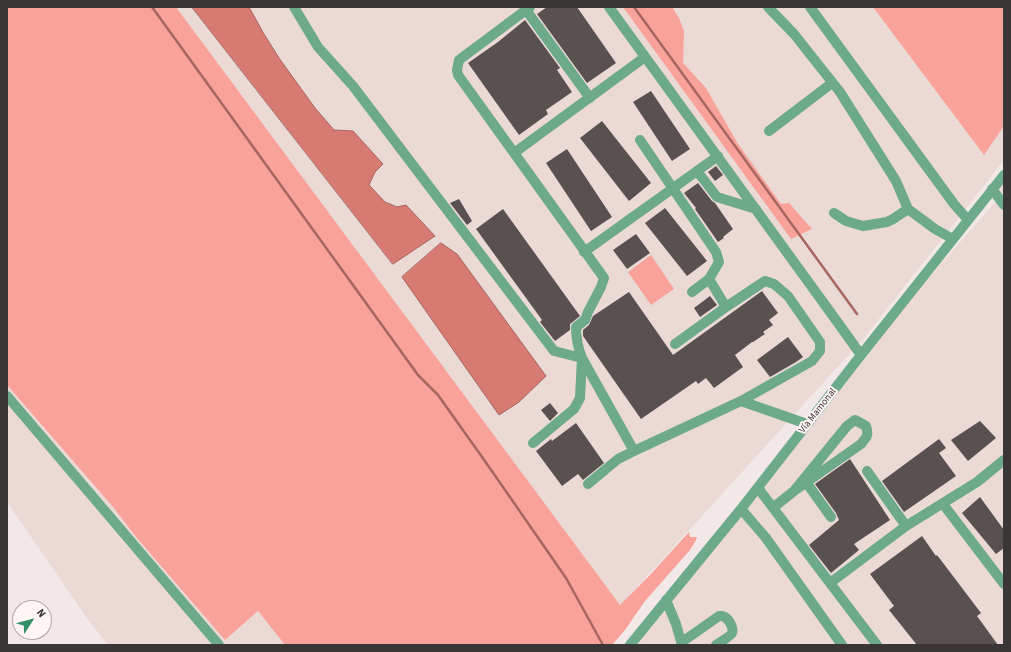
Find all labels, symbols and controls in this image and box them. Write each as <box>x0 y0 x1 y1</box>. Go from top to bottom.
street label: Vía Mamonal <box>797 386 839 436</box>
north arrow <box>12 600 52 640</box>
text: N <box>33 606 50 621</box>

